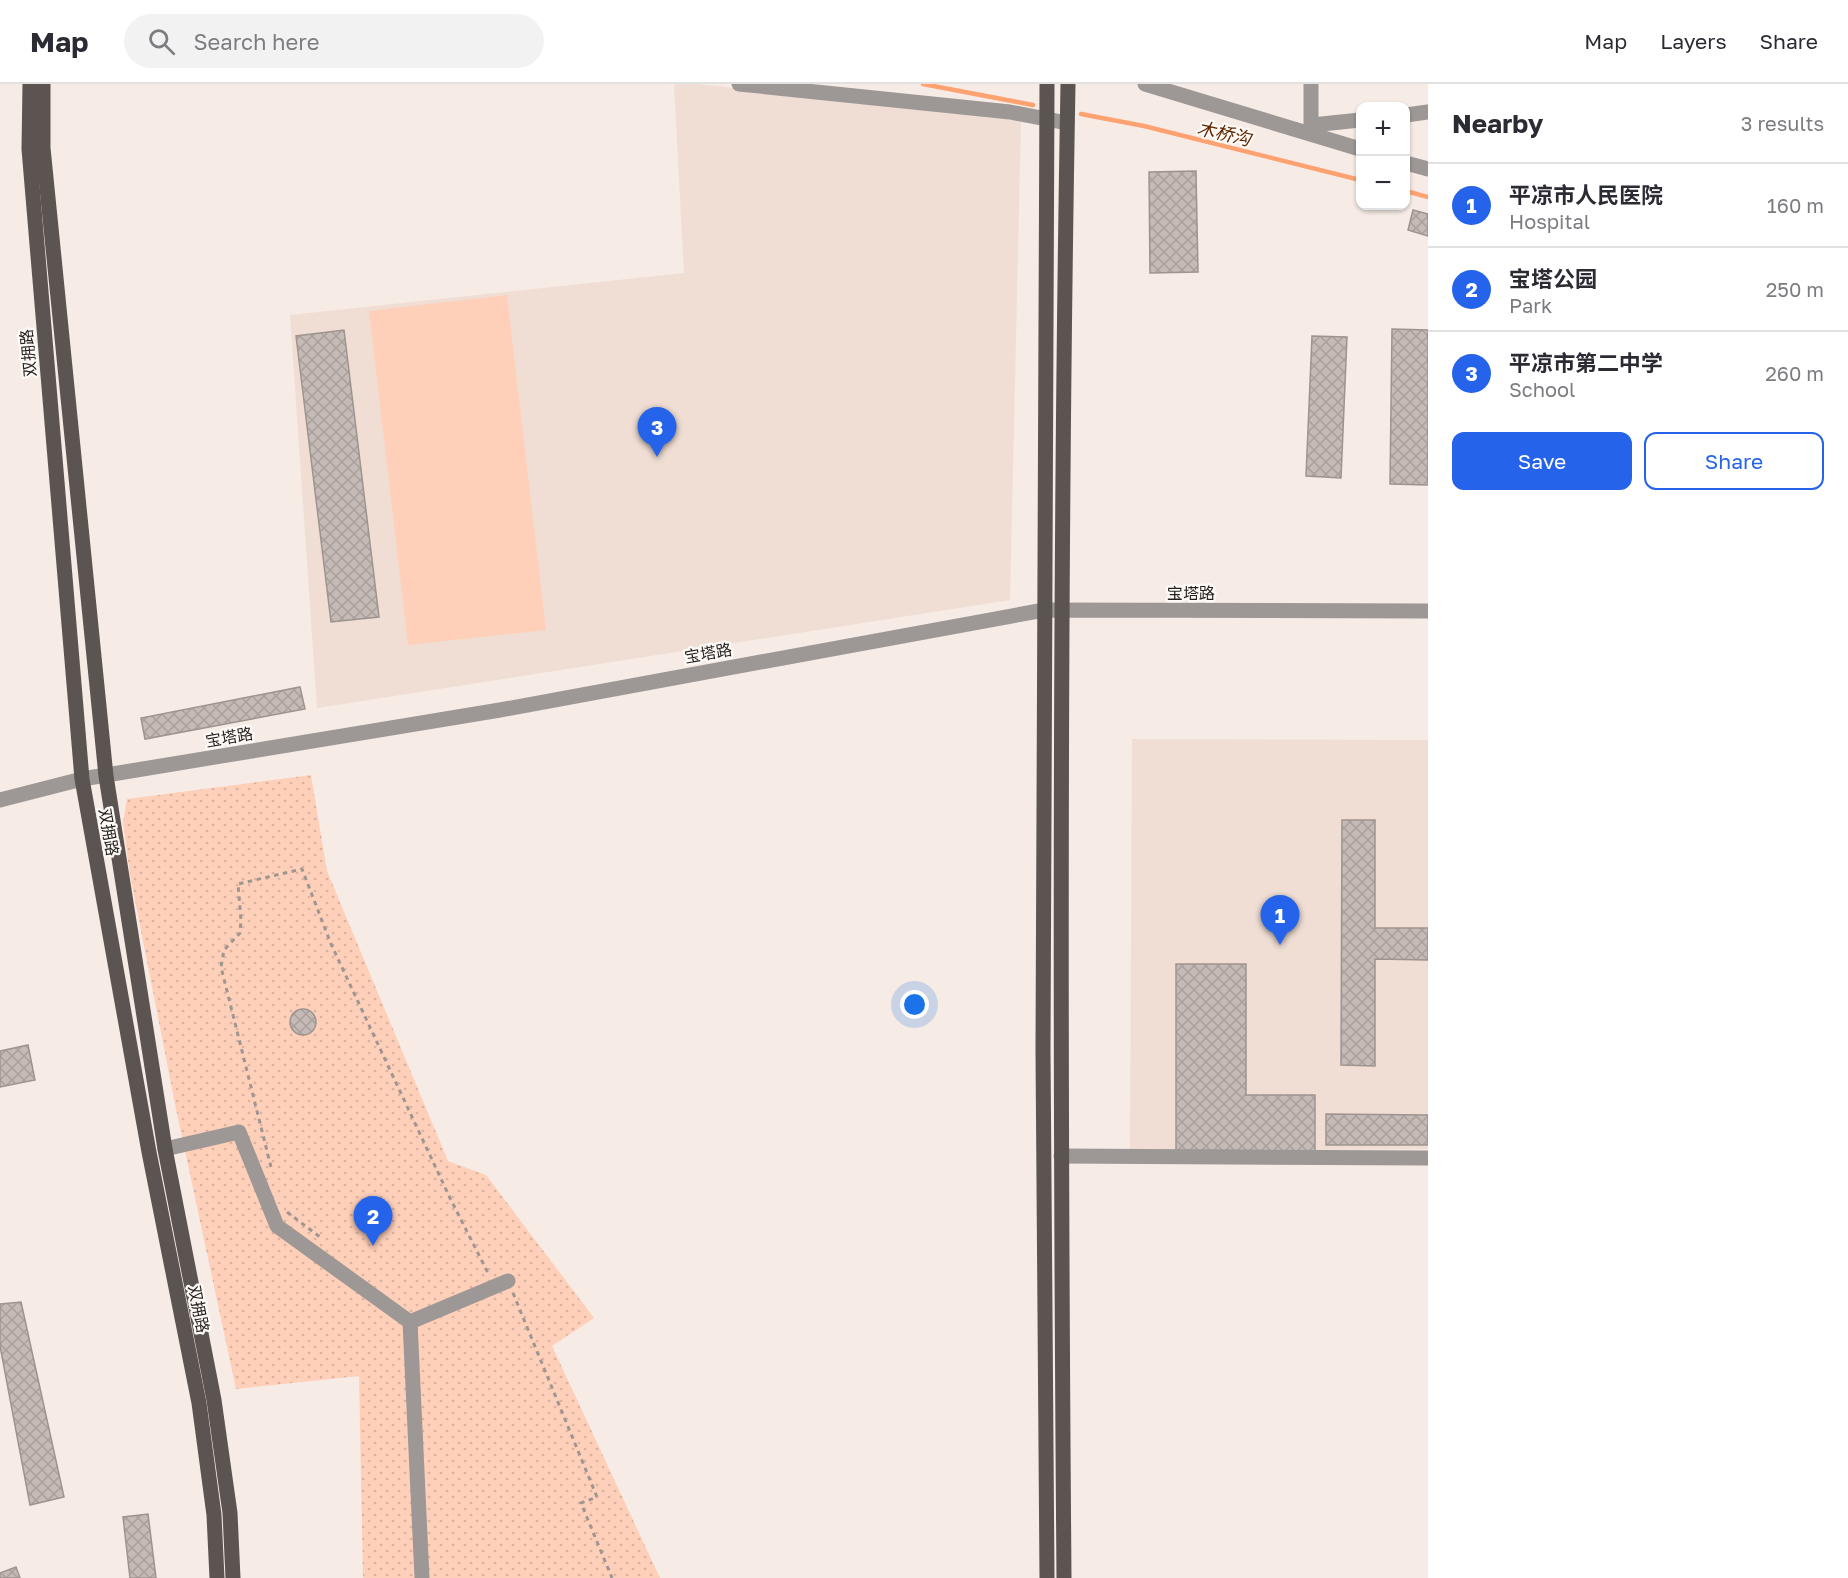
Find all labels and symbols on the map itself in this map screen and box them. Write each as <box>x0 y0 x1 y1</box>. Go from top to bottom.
water label: 木桥沟 <box>1195 116 1255 150</box>
street label: 双拥路 <box>16 328 40 378</box>
pin: 3 <box>638 408 676 457</box>
street label: 宝塔路 <box>1167 583 1215 603</box>
street label: 宝塔路 <box>683 639 733 667</box>
street label: 宝塔路 <box>204 723 254 751</box>
street label: 双拥路 <box>95 807 123 857</box>
pin: 1 <box>1260 896 1300 945</box>
your location <box>900 990 929 1019</box>
pin: 2 <box>354 1196 392 1246</box>
street label: 双拥路 <box>185 1284 213 1334</box>

